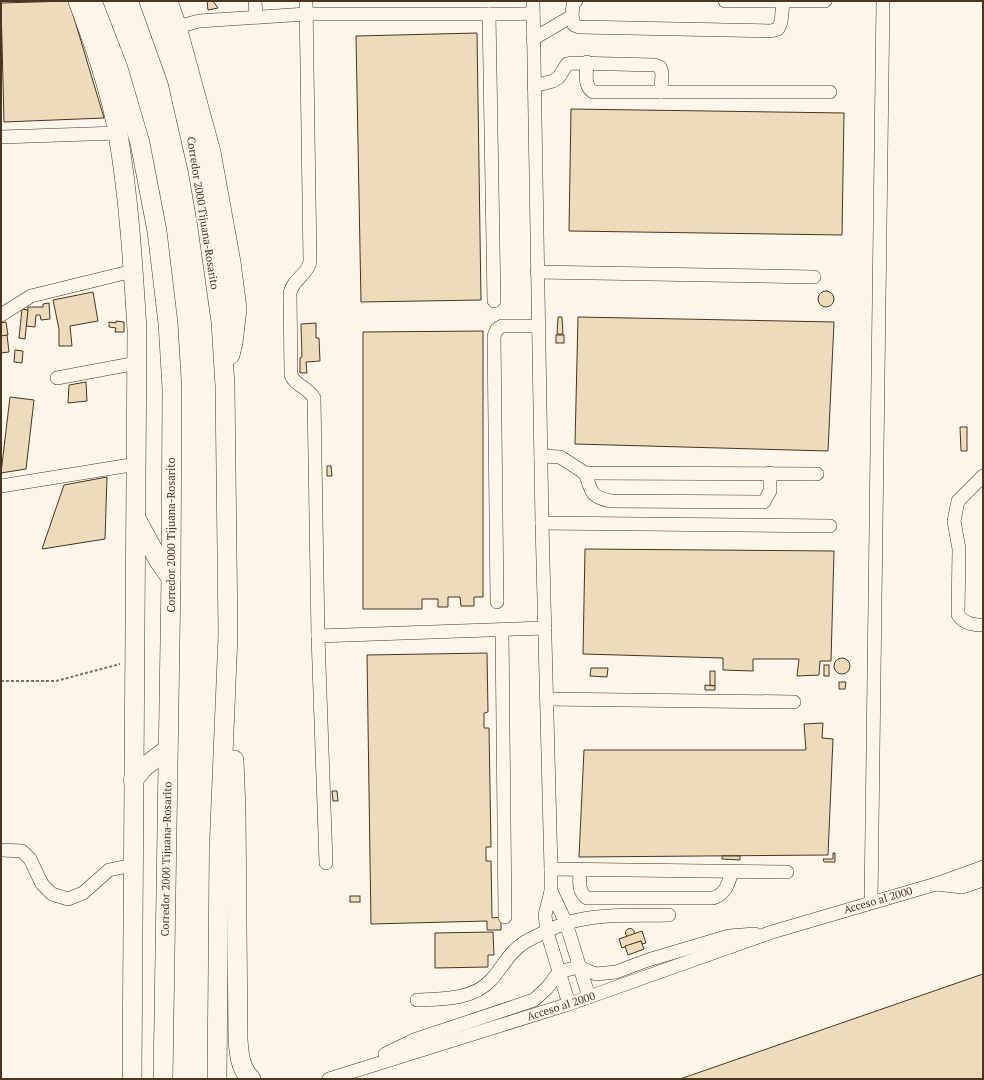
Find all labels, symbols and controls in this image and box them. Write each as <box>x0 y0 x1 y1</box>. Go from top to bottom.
street label: Corredor 2000 Tijuana-Rosarito <box>184 135 222 291</box>
street label: Corredor 2000 Tijuana-Rosarito <box>164 458 178 612</box>
street label: Corredor 2000 Tijuana-Rosarito <box>158 781 174 937</box>
street label: Acceso al 2000 <box>842 883 914 917</box>
street label: Acceso al 2000 <box>525 988 597 1024</box>

